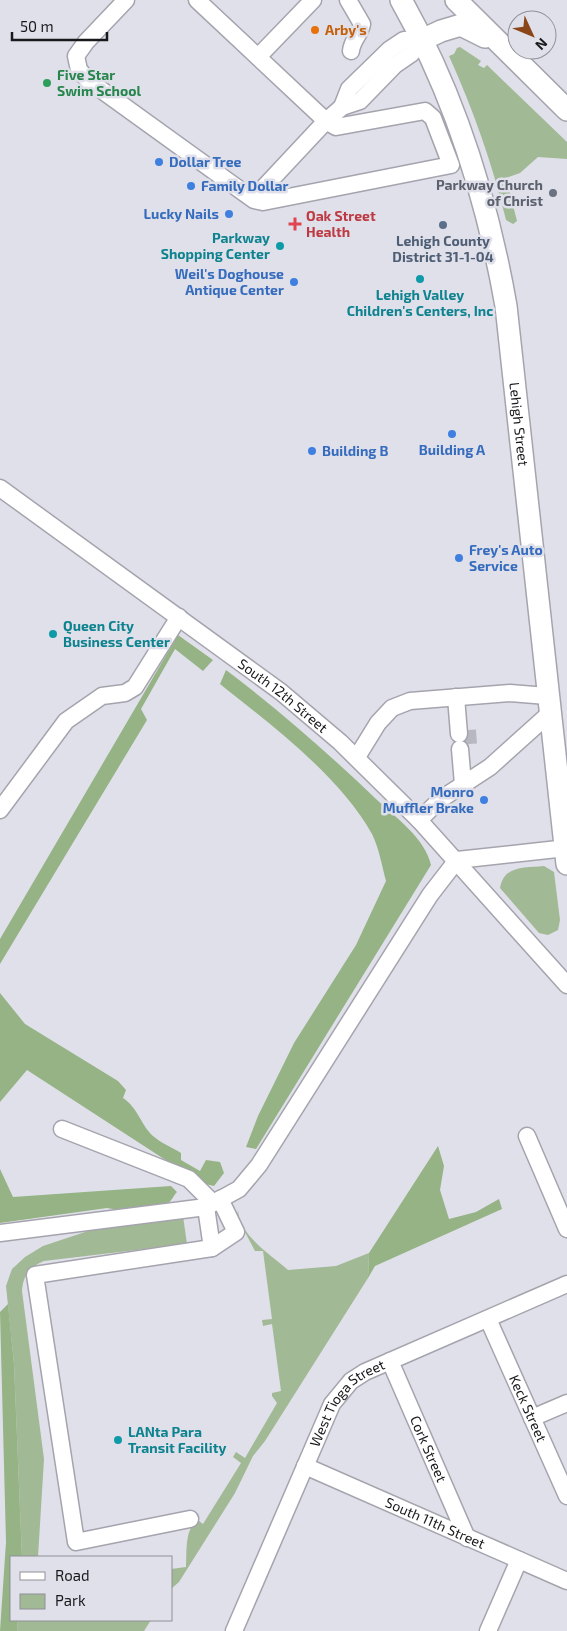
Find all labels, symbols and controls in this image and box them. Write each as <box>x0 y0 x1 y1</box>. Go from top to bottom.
scale bar <box>12 10 108 42</box>
north arrow <box>507 10 557 60</box>
text: 50 m <box>20 17 54 35</box>
place label: Arby's <box>325 21 367 38</box>
marker: Arby's <box>309 24 321 36</box>
text: N <box>532 35 551 54</box>
place label: Five Star Swim School <box>57 66 142 99</box>
marker: Five Star Swim School <box>41 77 53 89</box>
place label: Dollar Tree <box>169 153 242 170</box>
marker: Dollar Tree <box>153 156 165 168</box>
place label: Parkway Church of Christ <box>436 176 543 209</box>
place label: Family Dollar <box>201 177 289 194</box>
marker: Family Dollar <box>185 180 197 192</box>
marker: Parkway Church of Christ <box>547 187 559 199</box>
place label: Lucky Nails <box>144 205 219 222</box>
place label: Oak Street Health <box>306 207 376 240</box>
marker: Lucky Nails <box>223 208 235 220</box>
marker: Oak Street Health <box>288 217 302 231</box>
marker: Lehigh County District 31-1-04 <box>437 219 449 231</box>
place label: Parkway Shopping Center <box>161 229 270 262</box>
place label: Lehigh County District 31-1-04 <box>392 232 494 265</box>
marker: Parkway Shopping Center <box>274 240 286 252</box>
place label: Weil's Doghouse Antique Center <box>175 265 284 298</box>
marker: Lehigh Valley Children's Centers, Inc <box>414 273 426 285</box>
marker: Weil's Doghouse Antique Center <box>288 276 300 288</box>
place label: Lehigh Valley Children's Centers, Inc <box>347 286 493 319</box>
street label: Lehigh Street <box>506 381 532 467</box>
marker: Building A <box>446 428 458 440</box>
place label: Building A <box>419 441 486 458</box>
place label: Building B <box>322 442 389 459</box>
marker: Building B <box>306 445 318 457</box>
place label: Frey's Auto Service <box>469 541 543 574</box>
marker: Frey's Auto Service <box>453 552 465 564</box>
place label: Queen City Business Center <box>63 617 170 650</box>
marker: Queen City Business Center <box>47 628 59 640</box>
street label: South 12th Street <box>235 655 331 736</box>
place label: Monro Muffler Brake <box>383 783 474 816</box>
marker: Monro Muffler Brake <box>478 794 490 806</box>
street label: West Tioga Street <box>306 1355 387 1449</box>
street label: Keck Street <box>506 1372 551 1444</box>
street label: Cork Street <box>407 1413 451 1485</box>
place label: LANta Para Transit Facility <box>128 1423 226 1456</box>
marker: LANta Para Transit Facility <box>112 1434 124 1446</box>
street label: South 11th Street <box>383 1493 488 1552</box>
legend <box>10 1556 172 1621</box>
text: Road <box>55 1566 90 1584</box>
text: Park <box>55 1591 86 1609</box>

